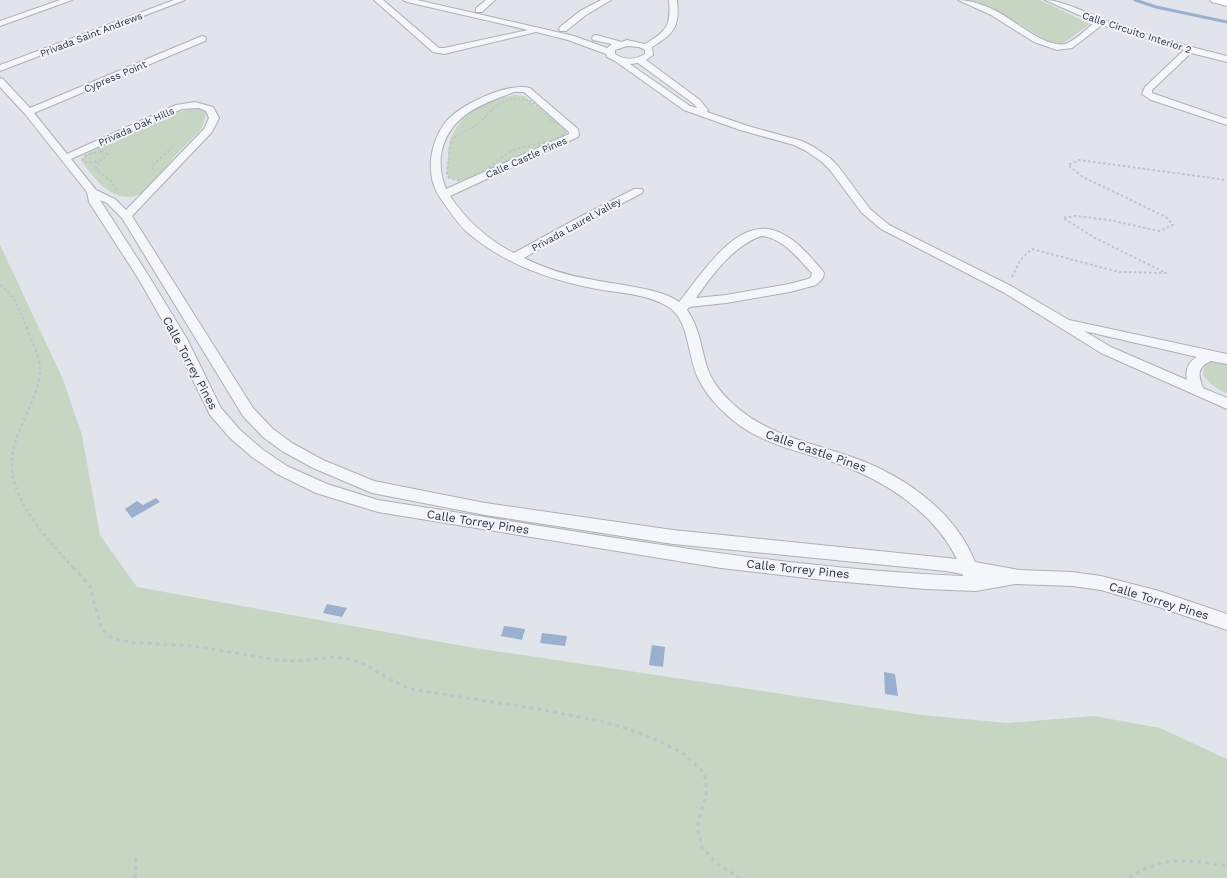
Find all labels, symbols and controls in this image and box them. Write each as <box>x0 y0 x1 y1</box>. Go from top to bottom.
street label: Privada Saint Andrews <box>38 10 144 59</box>
street label: Calle Circuito Interior 2 <box>1081 10 1193 55</box>
street label: Cypress Point <box>82 58 149 95</box>
street label: Privada Dak Hills <box>97 105 176 148</box>
street label: Calle Castle Pines <box>484 135 569 180</box>
street label: Privada Laurel Valley <box>530 195 624 254</box>
street label: Calle Torrey Pines <box>159 314 221 412</box>
street label: Calle Castle Pines <box>764 427 868 475</box>
street label: Calle Torrey Pines <box>426 507 530 537</box>
street label: Calle Torrey Pines <box>746 557 850 581</box>
street label: Calle Torrey Pines <box>1107 579 1211 623</box>

